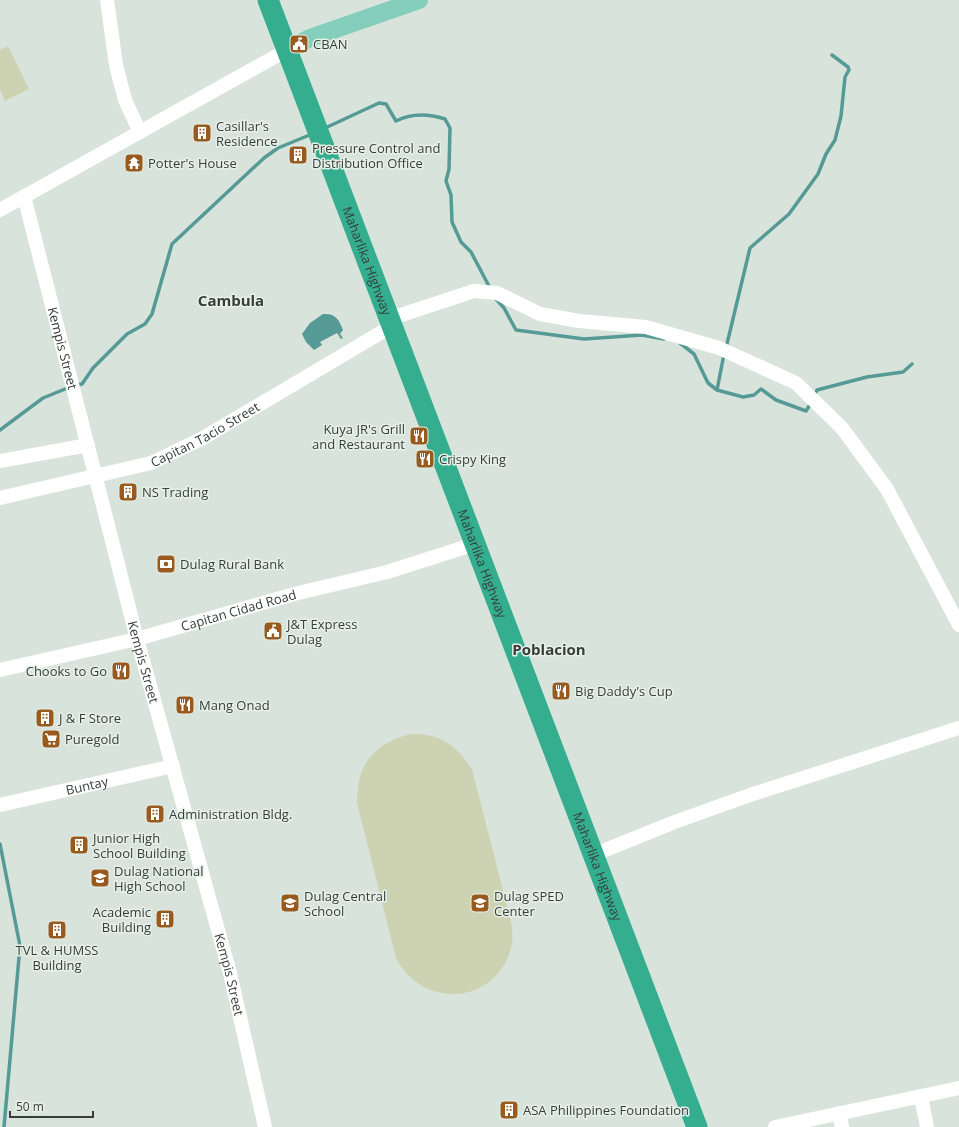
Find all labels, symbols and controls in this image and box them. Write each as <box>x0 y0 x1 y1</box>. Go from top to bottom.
public building icon: CBAN <box>288 33 310 55</box>
place label: CBAN <box>313 35 348 53</box>
place label: Casillar's Residence <box>216 117 278 150</box>
building icon: Casillar's Residence <box>191 122 213 144</box>
place label: Pressure Control and Distribution Office <box>312 139 440 172</box>
building icon: Pressure Control and Distribution Office <box>287 144 309 166</box>
temple icon: Potter's House <box>123 152 145 174</box>
place label: Potter's House <box>148 154 237 172</box>
street label: Maharlika Highway <box>338 204 396 318</box>
district label: Cambula <box>198 290 264 310</box>
street label: Kempis Street <box>44 305 82 392</box>
street label: Capitan Tacio Street <box>147 397 263 471</box>
place label: Kuya JR's Grill and Restaurant <box>312 420 405 453</box>
restaurant icon: Kuya JR's Grill and Restaurant <box>408 425 430 447</box>
restaurant icon: Crispy King <box>414 448 436 470</box>
place label: Crispy King <box>439 450 506 468</box>
building icon: NS Trading <box>117 481 139 503</box>
place label: NS Trading <box>142 483 208 501</box>
street label: Maharlika Highway <box>454 506 512 621</box>
bank icon: Dulag Rural Bank <box>155 553 177 575</box>
place label: Dulag Rural Bank <box>180 555 284 573</box>
street label: Capitan Cidad Road <box>179 585 298 635</box>
place label: J&T Express Dulag <box>285 615 357 648</box>
street label: Kempis Street <box>124 619 163 705</box>
public building icon: J&T Express Dulag <box>262 620 284 642</box>
district label: Poblacion <box>512 639 586 659</box>
restaurant icon: Chooks to Go <box>110 660 132 682</box>
place label: Chooks to Go <box>26 662 107 680</box>
restaurant icon: Big Daddy's Cup <box>550 680 572 702</box>
place label: Big Daddy's Cup <box>575 682 673 700</box>
restaurant icon: Mang Onad <box>174 694 196 716</box>
place label: Mang Onad <box>199 696 270 714</box>
building icon: J & F Store <box>34 707 56 729</box>
place label: J & F Store <box>57 709 121 727</box>
supermarket icon: Puregold <box>40 728 62 750</box>
place label: Puregold <box>65 730 120 748</box>
street label: Buntay <box>64 772 110 799</box>
building icon: Administration Bldg. <box>144 803 166 825</box>
place label: Administration Bldg. <box>169 805 292 823</box>
street label: Maharlika Highway <box>569 809 627 924</box>
place label: Junior High School Building <box>91 829 186 862</box>
building icon: Junior High School Building <box>68 834 90 856</box>
place label: Dulag National High School <box>114 862 204 895</box>
school or university icon: Dulag National High School <box>89 867 111 889</box>
place label: Dulag Central School <box>304 887 386 920</box>
place label: Dulag SPED Center <box>494 887 564 920</box>
school or university icon: Dulag Central School <box>279 892 301 914</box>
school or university icon: Dulag SPED Center <box>469 892 491 914</box>
place label: Academic Building <box>93 903 151 936</box>
building icon: Academic Building <box>154 908 176 930</box>
building icon: TVL & HUMSS Building <box>46 919 68 941</box>
street label: Kempis Street <box>210 931 248 1018</box>
place label: TVL & HUMSS Building <box>16 941 98 974</box>
scale bar <box>10 1093 93 1119</box>
text: 50 m <box>16 1098 44 1115</box>
building icon: ASA Philippines Foundation <box>498 1099 520 1121</box>
place label: ASA Philippines Foundation <box>523 1101 689 1119</box>

